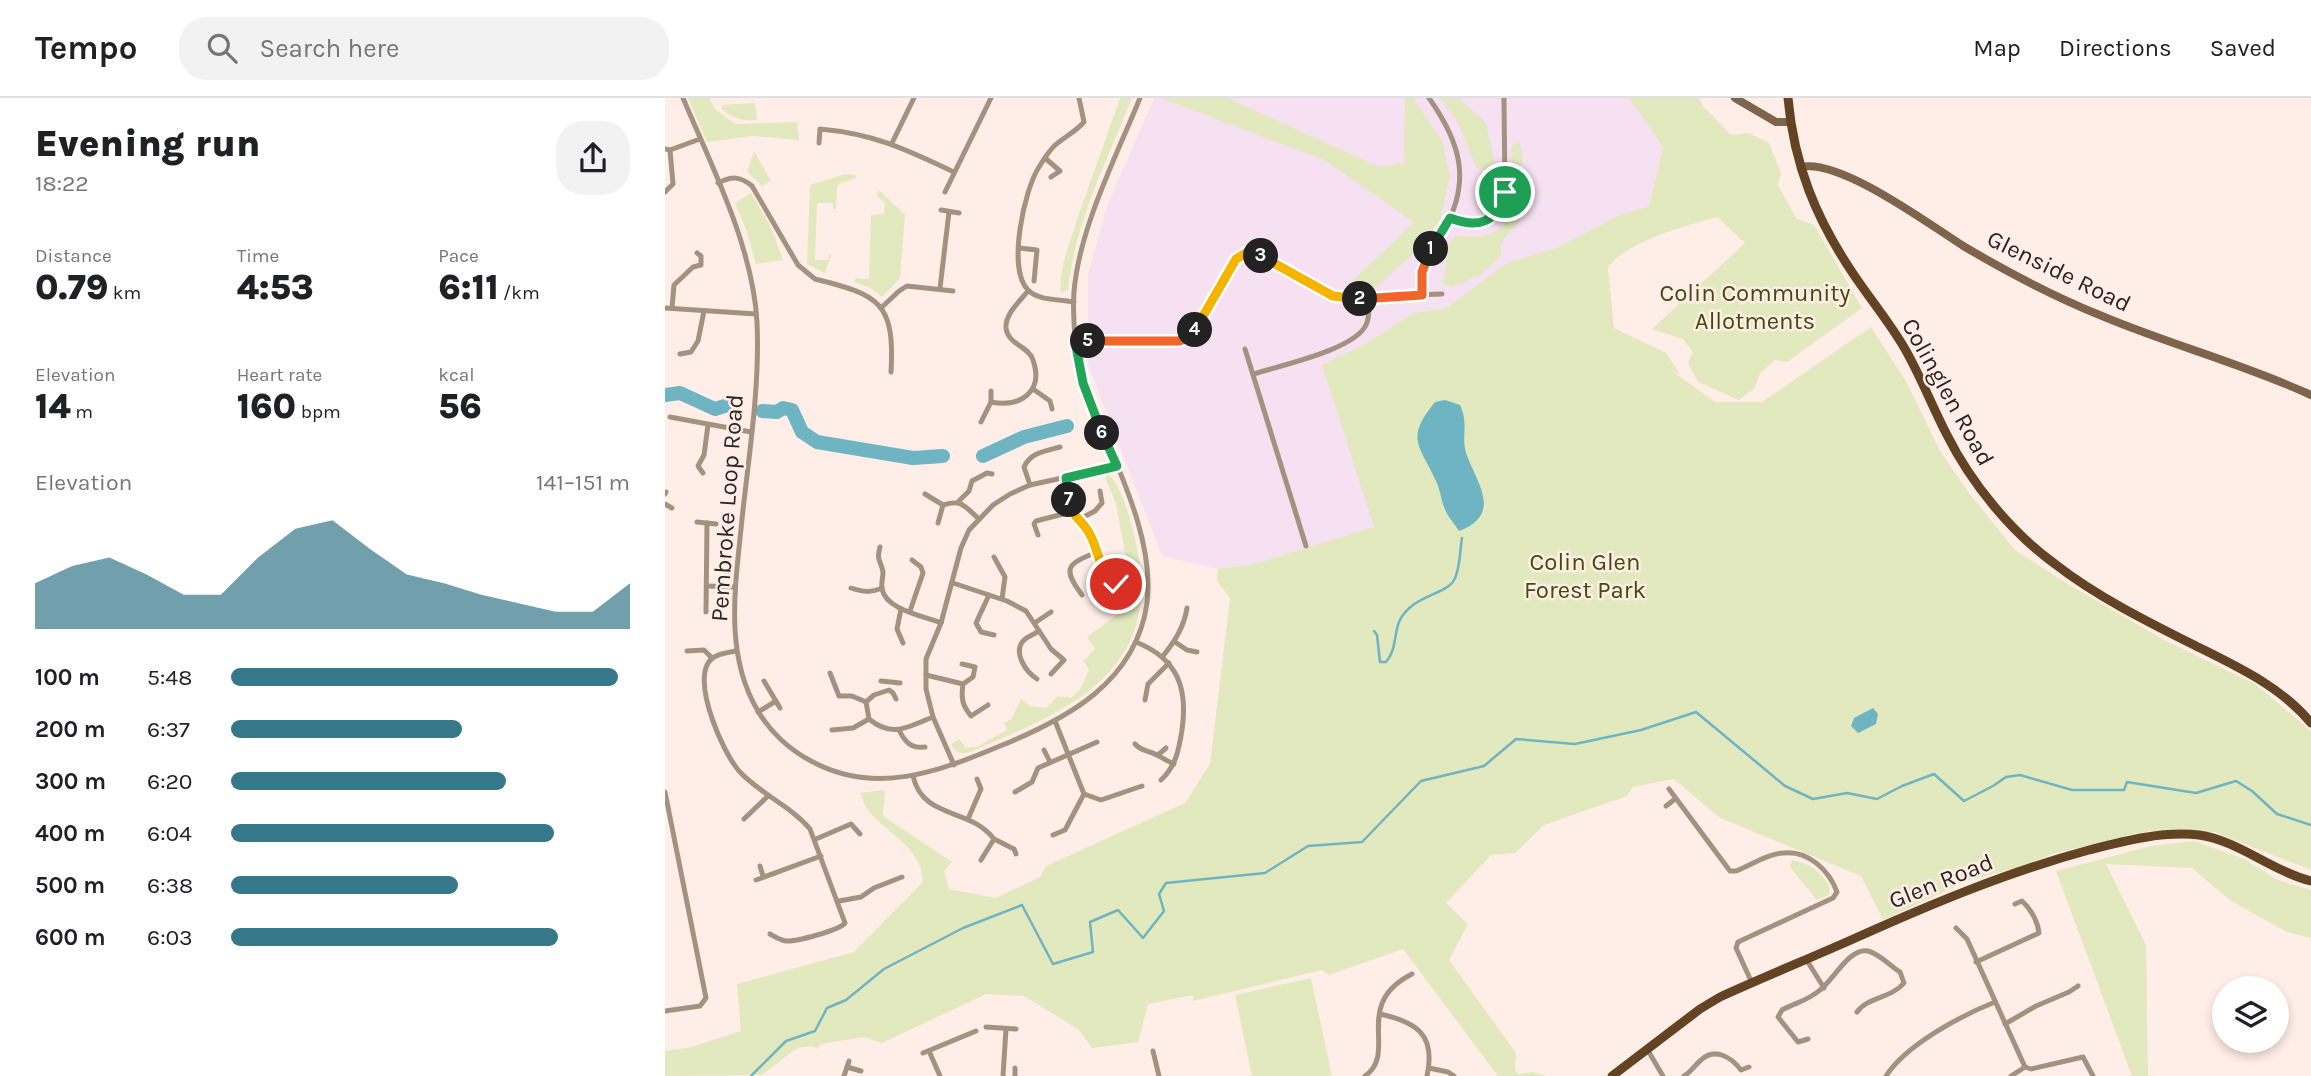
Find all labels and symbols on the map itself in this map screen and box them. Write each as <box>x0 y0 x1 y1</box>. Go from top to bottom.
pin <box>1475 162 1535 222</box>
street label: Glenside Road <box>1983 224 2135 318</box>
pin: 1 <box>1413 232 1449 266</box>
pin: 3 <box>1243 238 1279 274</box>
park label: Colin Community Allotments <box>1660 279 1850 335</box>
pin: 2 <box>1343 282 1377 316</box>
pin: 4 <box>1177 313 1213 348</box>
street label: Colinglen Road <box>1896 313 2000 471</box>
pin: 5 <box>1071 324 1105 358</box>
street label: Pembroke Loop Road <box>705 393 749 623</box>
pin: 6 <box>1085 416 1119 450</box>
pin: 7 <box>1051 482 1087 518</box>
park label: Colin Glen Forest Park <box>1524 548 1646 604</box>
pin <box>1086 554 1146 614</box>
street label: Glen Road <box>1885 847 1997 915</box>

